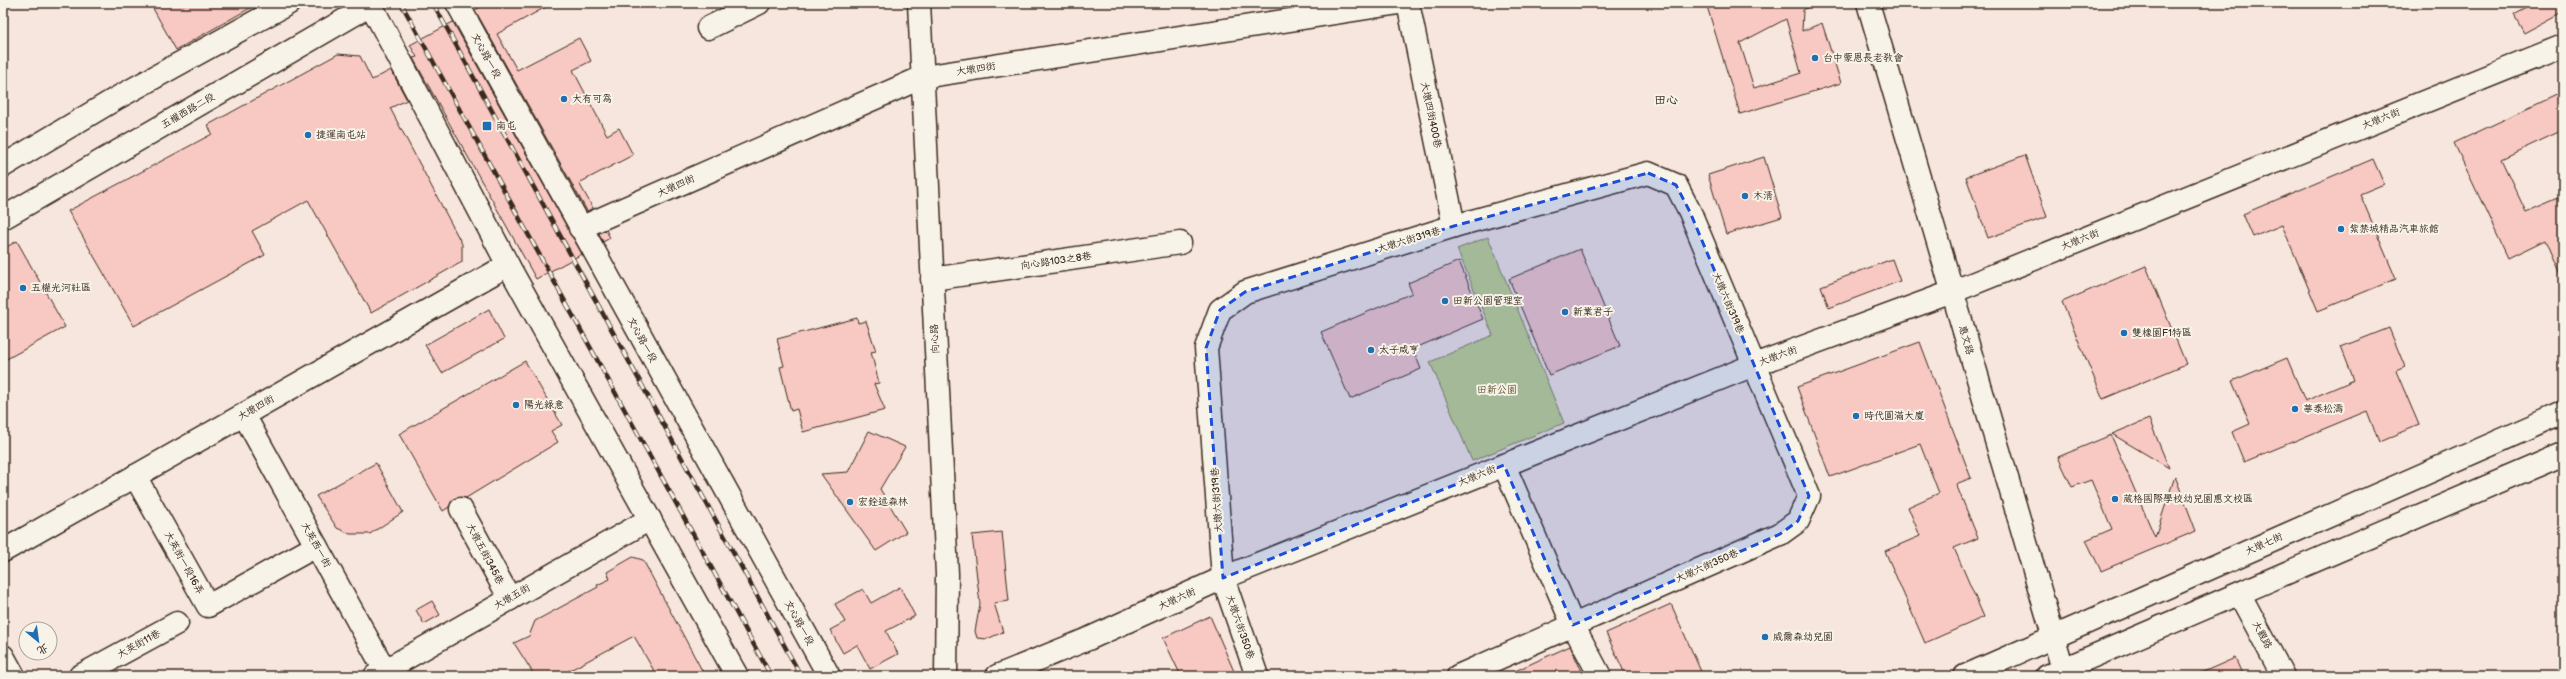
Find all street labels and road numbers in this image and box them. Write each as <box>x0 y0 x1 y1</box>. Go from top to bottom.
street label: 文心路一段 <box>469 31 503 81</box>
street label: 大墩四街 <box>955 60 997 78</box>
street label: 大墩四街400巷 <box>1418 81 1444 150</box>
street label: 五權西路二段 <box>159 91 217 131</box>
street label: 大墩六街 <box>2360 106 2402 132</box>
street label: 大墩四街 <box>655 172 697 200</box>
street label: 大墩六街319巷 <box>1376 224 1443 255</box>
street label: 大墩六街 <box>2059 227 2101 253</box>
street label: 向心路103之8巷 <box>1020 250 1093 272</box>
street label: 大墩六街319巷 <box>1710 270 1747 337</box>
street label: 文心路一段 <box>625 315 659 365</box>
street label: 向心路 <box>928 324 942 354</box>
street label: 惠文路 <box>1956 324 1976 356</box>
street label: 大墩六街 <box>1757 344 1799 368</box>
street label: 大墩四街 <box>236 393 276 423</box>
street label: 大墩六街 <box>1456 463 1498 489</box>
street label: 大墩六街319巷 <box>1209 466 1225 533</box>
street label: 大英西一街 <box>299 520 333 570</box>
street label: 大墩五街345巷 <box>464 521 507 588</box>
street label: 大英街一段16弄 <box>162 529 206 597</box>
street label: 大墩七街 <box>2243 530 2285 558</box>
street label: 大墩六街350巷 <box>1674 546 1741 585</box>
street label: 大墩五街 <box>492 582 532 612</box>
street label: 大墩六街 <box>1156 585 1198 613</box>
street label: 大墩六街350巷 <box>1223 593 1257 662</box>
street label: 文心路一段 <box>782 598 816 648</box>
street label: 大觀路 <box>2250 619 2274 651</box>
street label: 大英街11巷 <box>115 627 164 661</box>

